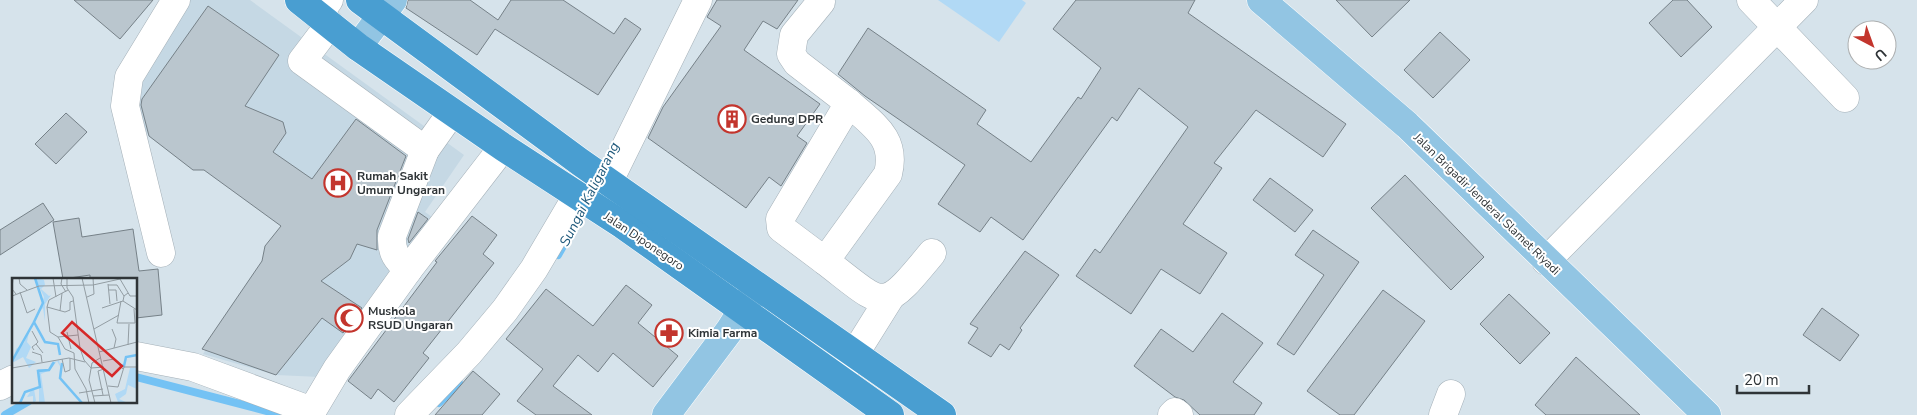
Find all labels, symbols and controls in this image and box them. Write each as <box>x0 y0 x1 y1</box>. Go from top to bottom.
north arrow <box>1847 20 1897 70</box>
text: U <box>1870 44 1890 65</box>
building icon: Gedung DPR <box>717 104 747 134</box>
place label: Gedung DPR <box>751 111 824 127</box>
street label: Jalan Brigadir Jenderal Slamet Riyadi <box>1410 129 1564 278</box>
water label: Sungai Kaligarang <box>555 139 624 250</box>
hospital icon: Rumah Sakit Umum Ungaran <box>323 168 353 198</box>
place label: Rumah Sakit Umum Ungaran <box>357 168 445 198</box>
street label: Jalan Diponegoro <box>600 208 687 274</box>
inset map <box>12 278 138 402</box>
mosque icon: Mushola RSUD Ungaran <box>334 303 364 333</box>
place label: Mushola RSUD Ungaran <box>368 303 453 333</box>
pharmacy icon: Kimia Farma <box>654 318 684 348</box>
place label: Kimia Farma <box>688 325 757 341</box>
scale bar <box>1737 362 1810 394</box>
text: 20 m <box>1744 370 1779 390</box>

